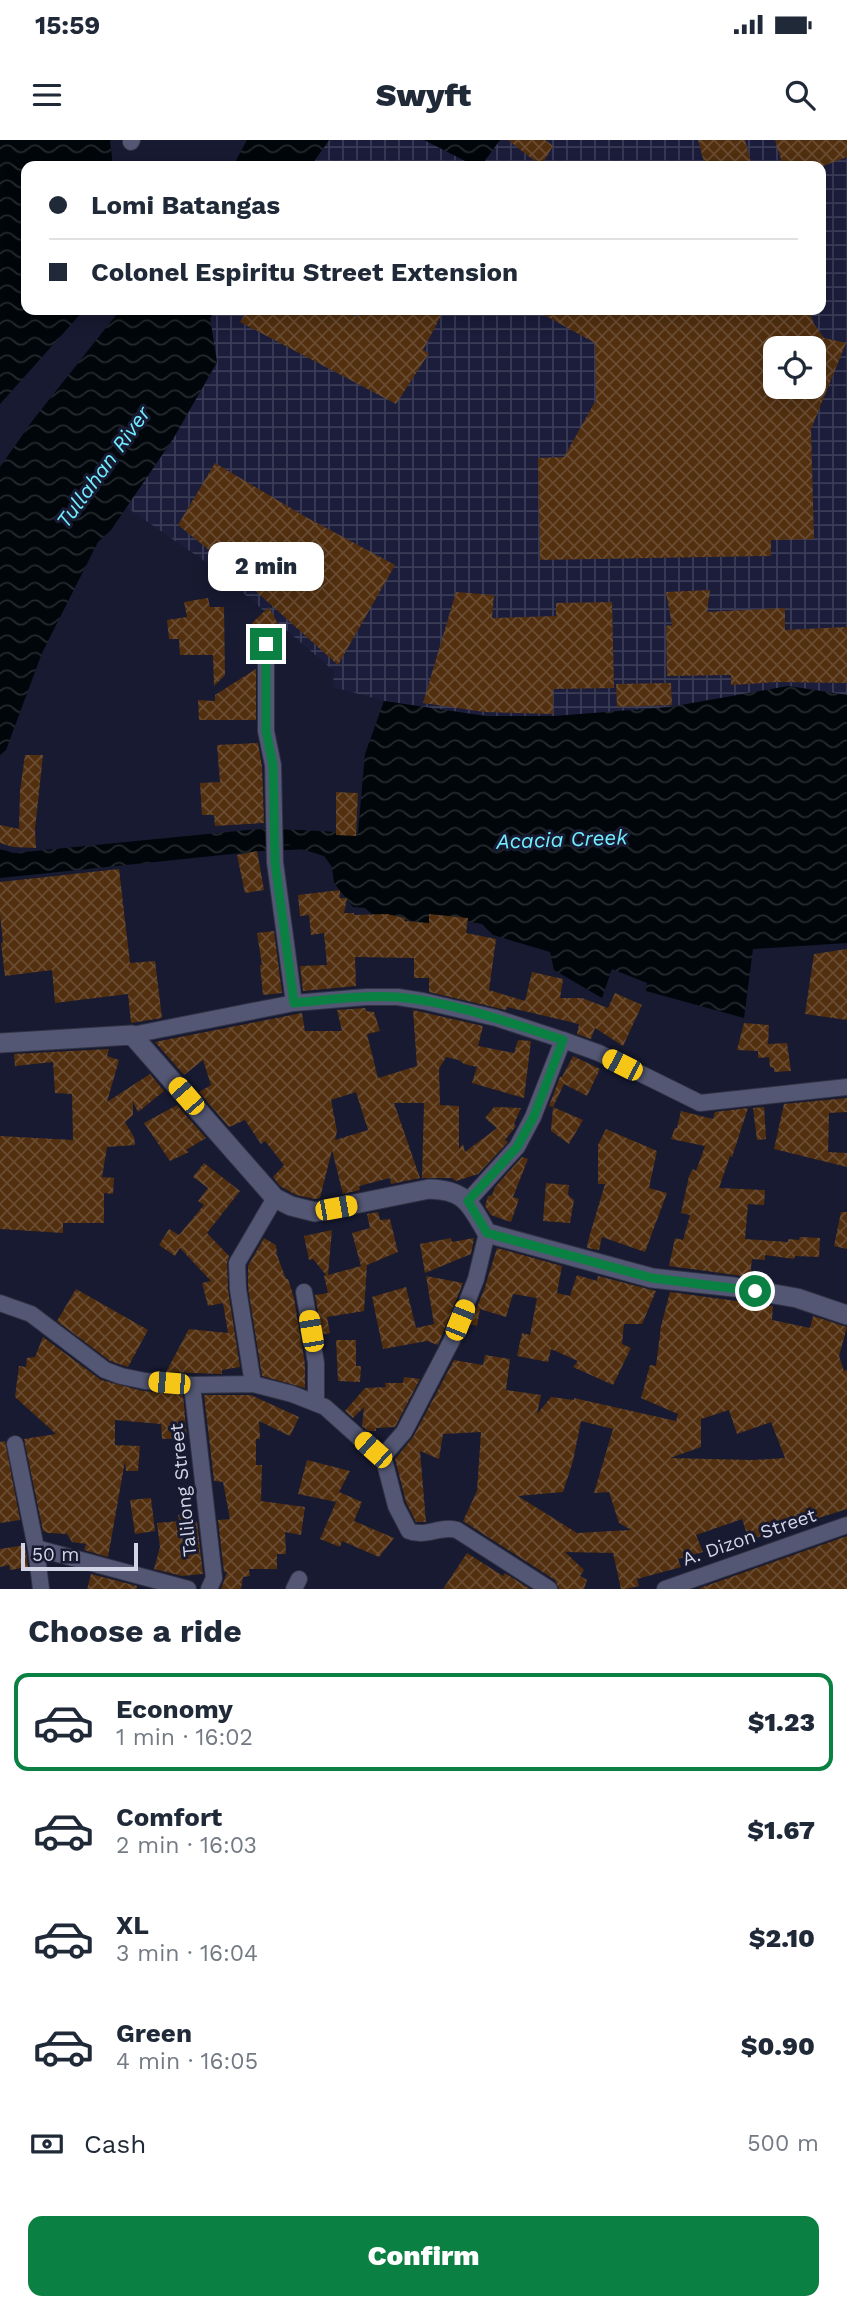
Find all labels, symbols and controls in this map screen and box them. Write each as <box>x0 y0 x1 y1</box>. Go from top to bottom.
text: 15:59 <box>35 10 100 40</box>
icon: menu <box>28 76 66 114</box>
text: Swyft <box>376 76 471 114</box>
icon: search <box>781 76 819 114</box>
text: Lomi Batangas <box>91 190 280 220</box>
text: Colonel Espiritu Street Extension <box>91 257 518 287</box>
map controls <box>763 336 826 399</box>
button: locate <box>763 336 826 399</box>
water label: Tullahan River <box>51 401 156 533</box>
callout: 2 min <box>208 542 324 592</box>
text: 2 min <box>235 553 297 580</box>
route end <box>250 628 282 660</box>
water label: Acacia Creek <box>495 824 629 854</box>
car <box>599 1046 646 1084</box>
car <box>165 1073 208 1119</box>
car <box>314 1194 359 1222</box>
route start <box>739 1275 771 1307</box>
car <box>443 1297 478 1343</box>
car <box>298 1308 325 1354</box>
car <box>148 1371 191 1395</box>
street label: Talilong Street <box>165 1422 201 1558</box>
car <box>351 1428 396 1472</box>
street label: A. Dizon Street <box>679 1503 819 1571</box>
scale bar <box>21 1540 138 1572</box>
text: 50 m <box>32 1543 79 1566</box>
text: Choose a ride <box>28 1612 242 1650</box>
icon: car <box>32 1691 95 1754</box>
text: Economy <box>116 1694 233 1724</box>
text: $1.23 <box>748 1707 815 1737</box>
text: 1 min · 16:02 <box>116 1724 253 1751</box>
icon: car <box>32 1799 95 1862</box>
text: Comfort <box>116 1802 222 1832</box>
text: $1.67 <box>747 1815 815 1845</box>
text: 2 min · 16:03 <box>116 1832 257 1859</box>
icon: car <box>32 1907 95 1970</box>
text: XL <box>116 1910 149 1940</box>
text: $2.10 <box>749 1923 815 1953</box>
text: 3 min · 16:04 <box>116 1940 258 1967</box>
icon: car <box>32 2015 95 2078</box>
text: Green <box>116 2018 192 2048</box>
text: $0.90 <box>741 2031 815 2061</box>
text: 4 min · 16:05 <box>116 2048 258 2075</box>
icon: cash <box>28 2125 66 2163</box>
text: Cash <box>84 2129 146 2159</box>
text: 500 m <box>747 2130 819 2157</box>
button: Confirm <box>28 2216 819 2296</box>

